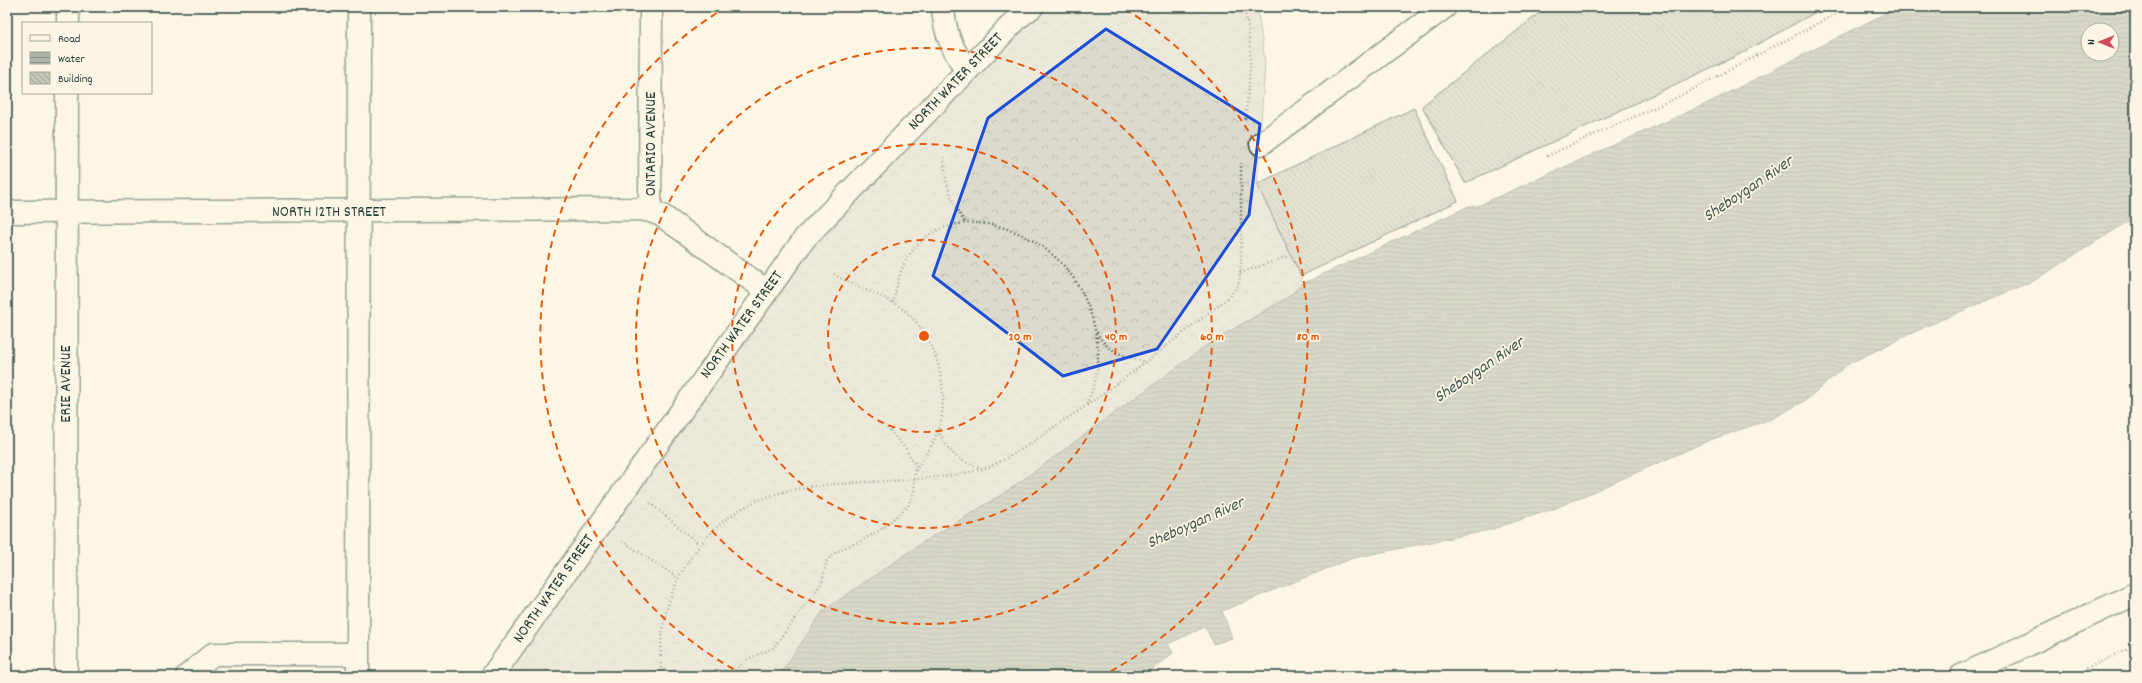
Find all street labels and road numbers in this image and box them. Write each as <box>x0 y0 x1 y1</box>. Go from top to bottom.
street label: NORTH WATER STREET <box>903 27 1009 136</box>
street label: ONTARIO AVENUE <box>640 91 663 196</box>
street label: NORTH 12TH STREET <box>272 201 387 224</box>
street label: NORTH WATER STREET <box>695 266 789 384</box>
street label: ERIE AVENUE <box>55 345 78 423</box>
street label: NORTH WATER STREET <box>508 529 601 648</box>

